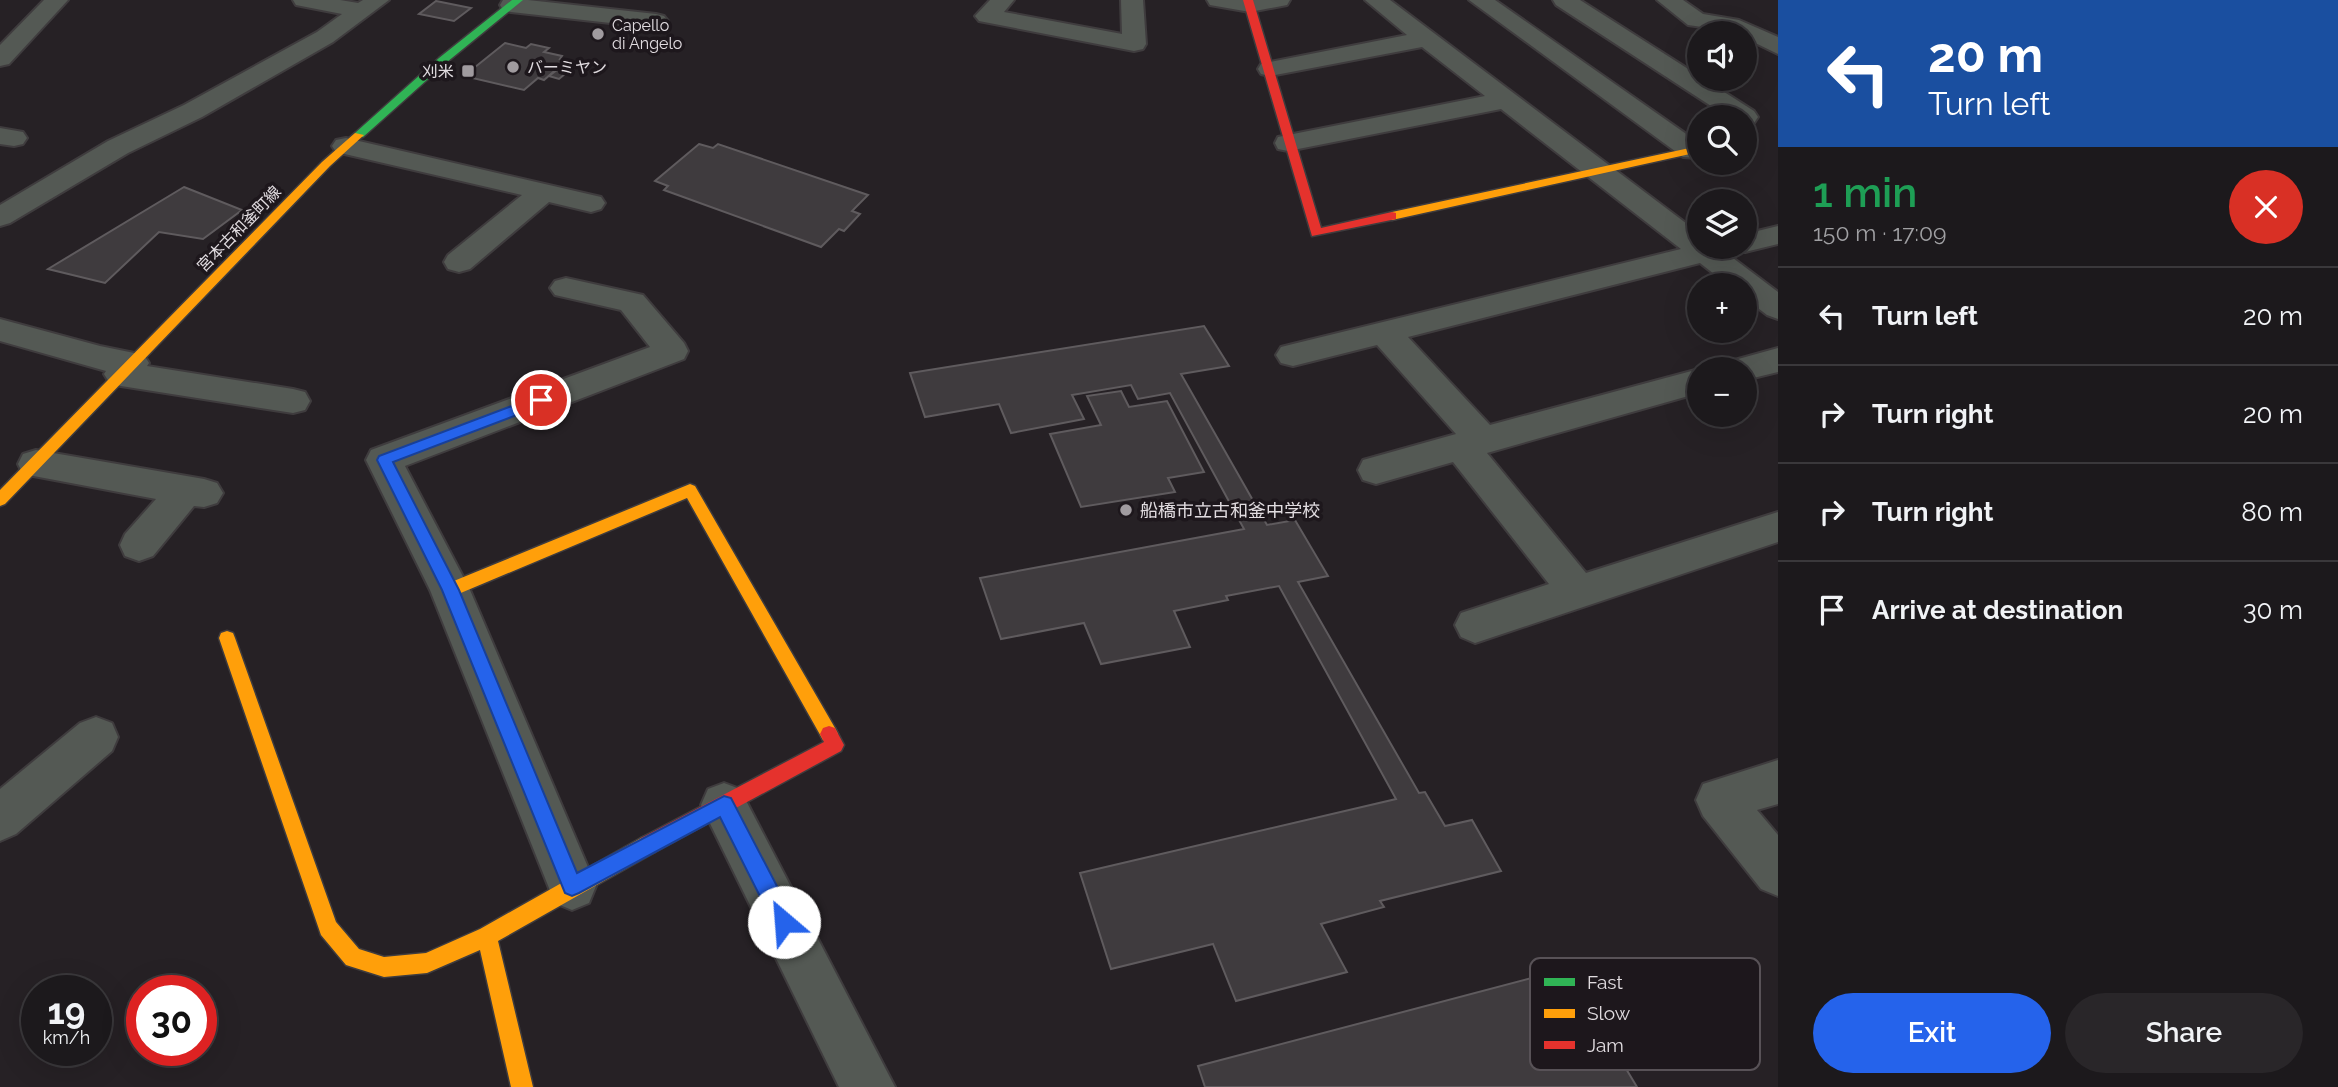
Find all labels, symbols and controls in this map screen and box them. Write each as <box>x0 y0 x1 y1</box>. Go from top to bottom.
place label: Capello di Angelo <box>612 16 682 53</box>
map controls <box>1687 21 1757 427</box>
button: sound <box>1687 21 1757 91</box>
marker: Capello di Angelo <box>590 26 606 42</box>
text: 20 m <box>1928 26 2043 83</box>
icon: left <box>1813 28 1904 119</box>
place label: バーミヤン <box>527 58 607 77</box>
marker: バーミヤン <box>505 59 521 75</box>
place label: 刈米 <box>422 62 454 81</box>
marker: 刈米 <box>460 63 476 79</box>
text: Turn left <box>1928 85 2050 122</box>
button: search <box>1687 105 1757 175</box>
text: 1 min <box>1813 168 1917 217</box>
button: close <box>2229 170 2303 244</box>
street label: 宮本古和釜町線 <box>193 182 285 276</box>
button: layers <box>1687 189 1757 259</box>
text: 150 m · 17:09 <box>1813 219 1946 246</box>
button: + <box>1687 273 1757 343</box>
icon: left <box>1813 297 1851 335</box>
text: Turn left <box>1872 301 1978 331</box>
text: 20 m <box>2243 301 2303 331</box>
button: − <box>1687 357 1757 427</box>
pin <box>511 370 571 430</box>
icon: arrive <box>522 381 560 419</box>
icon: right <box>1813 395 1851 433</box>
text: Turn right <box>1872 399 1993 429</box>
text: 20 m <box>2243 399 2303 429</box>
icon: right <box>1813 493 1851 531</box>
text: Turn right <box>1872 497 1993 527</box>
text: 80 m <box>2241 497 2303 527</box>
place label: 船橋市立古和釜中学校 <box>1140 500 1320 521</box>
marker: 船橋市立古和釜中学校 <box>1118 502 1134 518</box>
icon: arrive <box>1813 591 1851 629</box>
text: Arrive at destination <box>1872 595 2123 625</box>
text: 30 m <box>2243 595 2303 625</box>
position arrow <box>747 885 821 959</box>
legend <box>1530 958 1760 1070</box>
text: Fast <box>1587 971 1623 993</box>
speed limit sign: 30 <box>126 975 217 1066</box>
text: 19 <box>48 991 85 1032</box>
button: Exit <box>1813 993 2051 1073</box>
button: Share <box>2065 993 2303 1073</box>
text: Slow <box>1587 1002 1631 1024</box>
text: km/h <box>43 1027 90 1048</box>
text: Jam <box>1587 1034 1624 1056</box>

